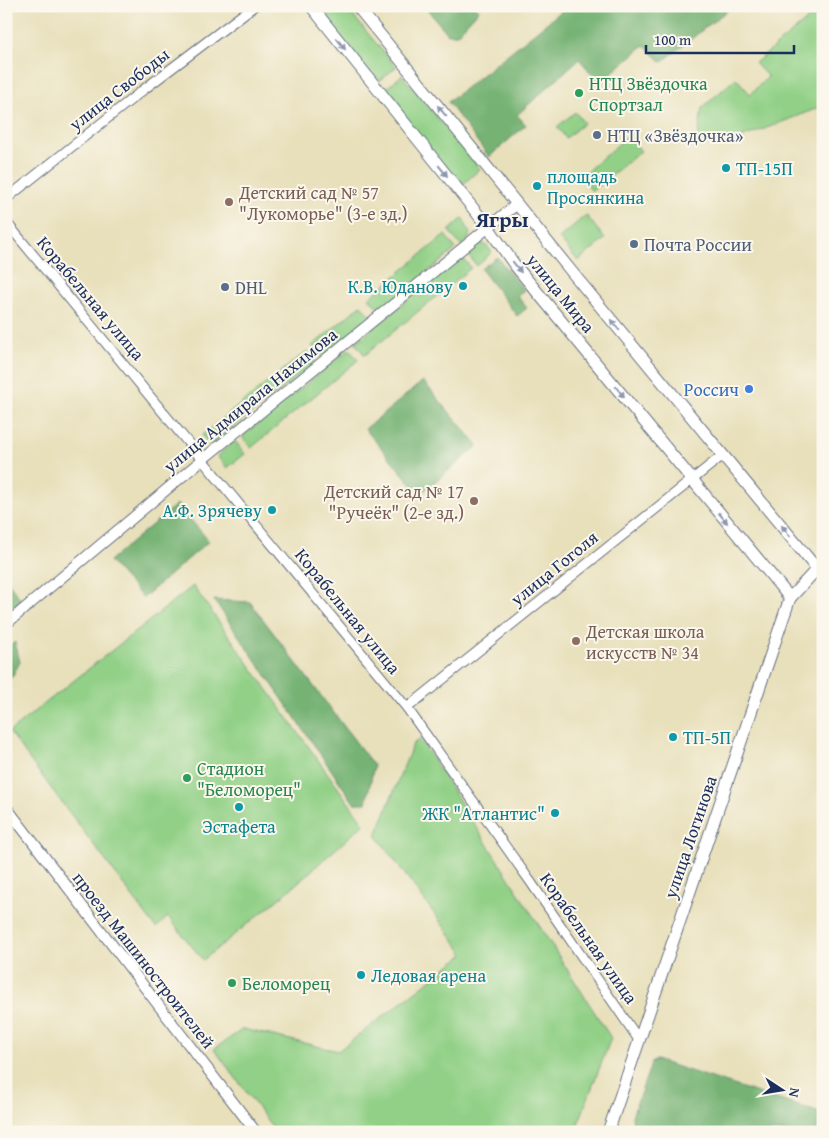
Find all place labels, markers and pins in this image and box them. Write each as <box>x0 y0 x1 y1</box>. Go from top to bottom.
place label: НТЦ Звёздочка Спортзал <box>589 70 708 118</box>
marker: НТЦ Звёздочка Спортзал <box>573 87 585 99</box>
place label: НТЦ «Звёздочка» <box>607 122 743 149</box>
marker: НТЦ «Звёздочка» <box>591 129 603 141</box>
place label: ТП-15П <box>736 155 793 182</box>
marker: ТП-15П <box>720 162 732 174</box>
place label: площадь Просянкина <box>547 163 645 211</box>
place label: Детский сад № 57 "Лукоморье" (3-е зд.) <box>238 179 408 227</box>
marker: площадь Просянкина <box>531 180 543 192</box>
marker: Детский сад № 57 "Лукоморье" (3-е зд.) <box>223 196 235 208</box>
place label: Почта России <box>644 231 752 258</box>
marker: Почта России <box>628 238 640 250</box>
place label: К.В. Юданову <box>348 273 453 300</box>
place label: DHL <box>235 274 267 301</box>
marker: К.В. Юданову <box>457 280 469 292</box>
marker: DHL <box>219 281 231 293</box>
place label: Россич <box>684 376 739 403</box>
marker: Россич <box>743 383 755 395</box>
place label: Детский сад № 17 "Ручеёк" (2-е зд.) <box>323 478 464 526</box>
marker: Детский сад № 17 "Ручеёк" (2-е зд.) <box>468 495 480 507</box>
place label: А.Ф. Зрячеву <box>163 497 262 524</box>
marker: А.Ф. Зрячеву <box>266 504 278 516</box>
place label: Детская школа искусств № 34 <box>585 618 705 666</box>
marker: Детская школа искусств № 34 <box>570 635 582 647</box>
place label: ТП-5П <box>683 724 732 751</box>
marker: ТП-5П <box>667 731 679 743</box>
place label: Стадион "Беломорец" <box>197 755 301 803</box>
marker: Стадион "Беломорец" <box>181 772 193 784</box>
place label: ЖК "Атлантис" <box>421 800 545 827</box>
marker: Эстафета <box>233 801 245 813</box>
marker: ЖК "Атлантис" <box>549 807 561 819</box>
place label: Эстафета <box>202 813 276 840</box>
place label: Ледовая арена <box>371 962 486 989</box>
marker: Ледовая арена <box>355 969 367 981</box>
place label: Беломорец <box>242 970 330 997</box>
marker: Беломорец <box>226 977 238 989</box>

